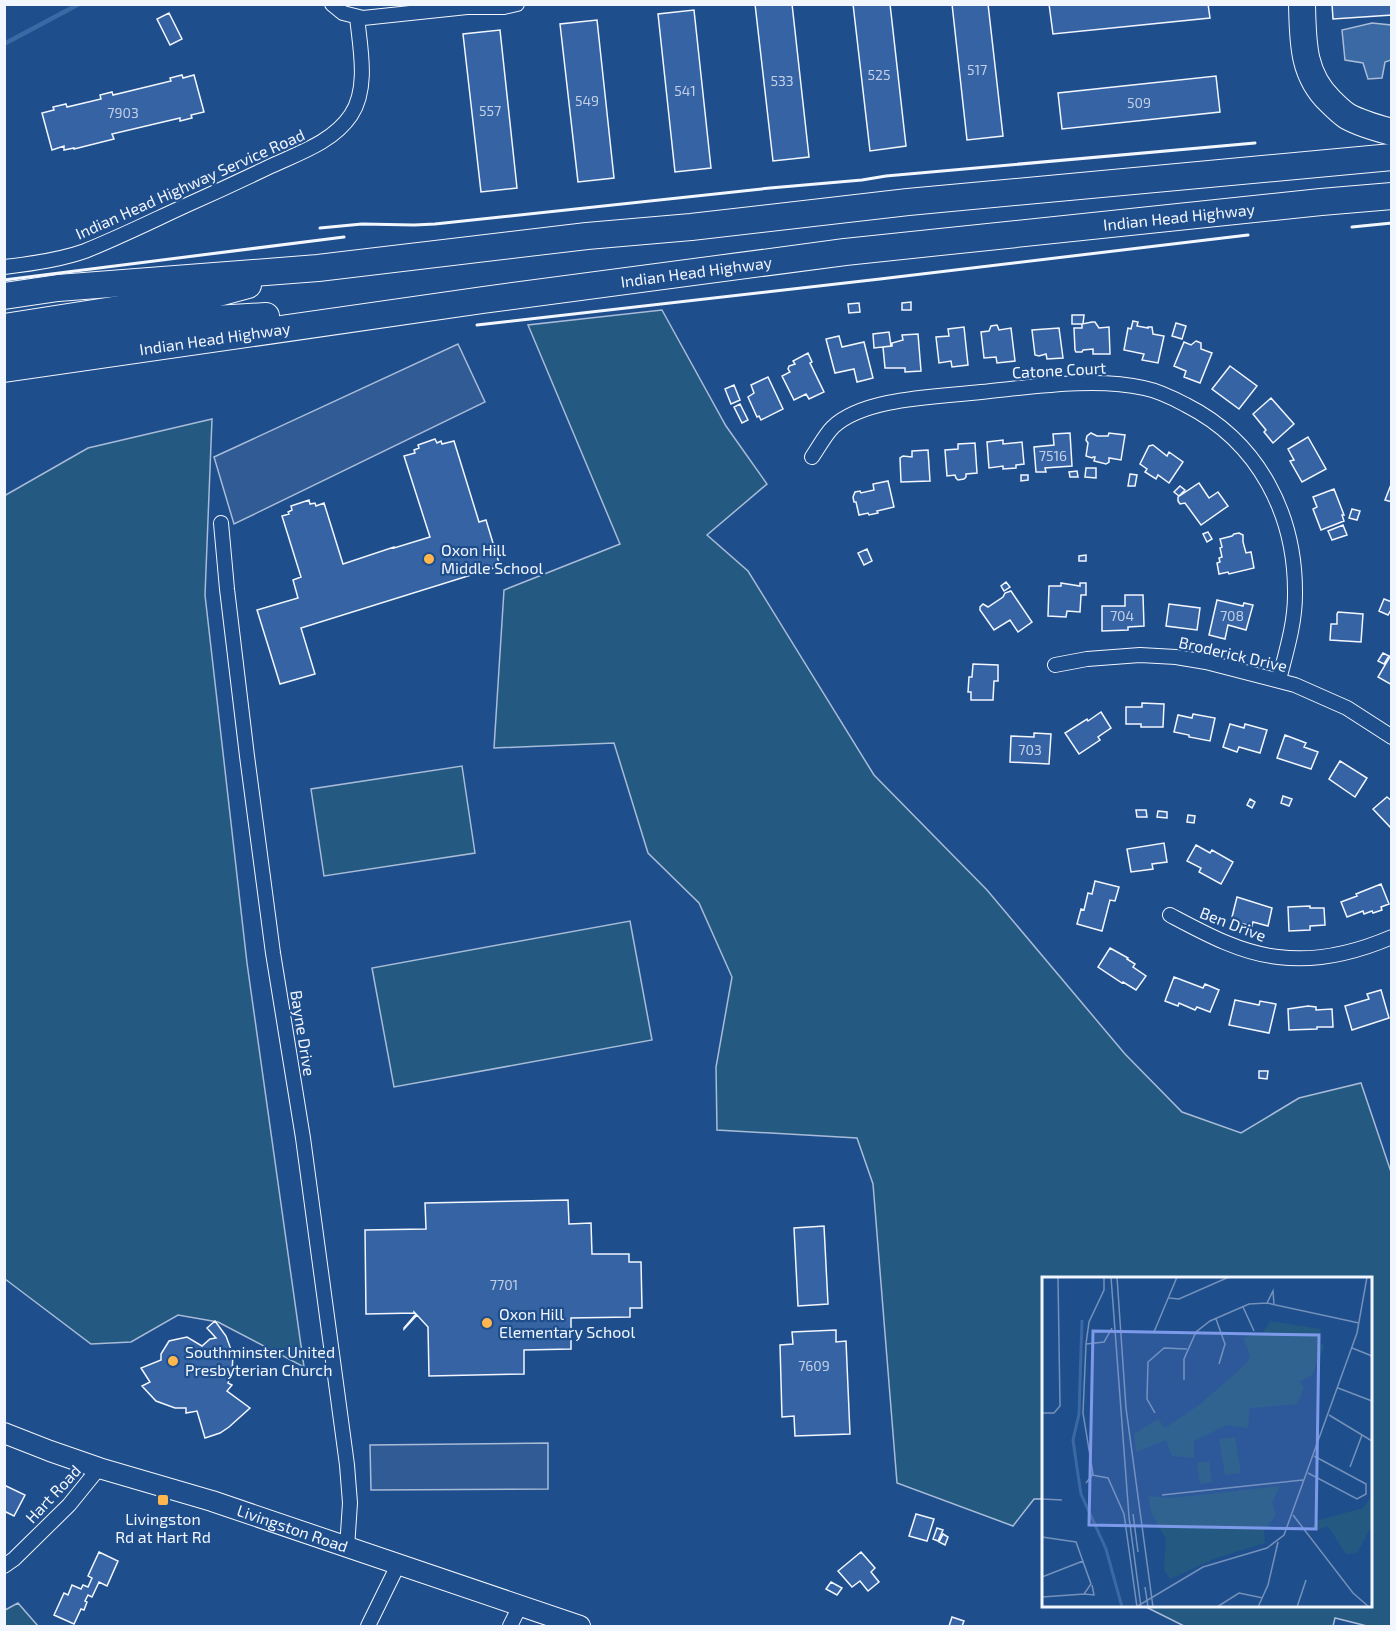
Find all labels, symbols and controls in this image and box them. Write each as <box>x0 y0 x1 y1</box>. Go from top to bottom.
house number: 517 <box>967 61 987 78</box>
house number: 525 <box>868 66 890 83</box>
house number: 533 <box>770 72 794 89</box>
house number: 541 <box>674 82 696 99</box>
house number: 549 <box>575 92 599 109</box>
house number: 509 <box>1127 94 1151 111</box>
house number: 557 <box>479 102 501 119</box>
house number: 7903 <box>107 104 139 121</box>
street label: Indian Head Highway Service Road <box>72 124 307 243</box>
street label: Indian Head Highway <box>1102 199 1256 234</box>
street label: Indian Head Highway <box>619 252 773 291</box>
street label: Indian Head Highway <box>138 318 292 358</box>
street label: Catone Court <box>1011 358 1107 381</box>
house number: 7516 <box>1039 447 1067 464</box>
place label: Oxon Hill Middle School <box>441 540 544 577</box>
marker: Oxon Hill Middle School <box>422 552 436 566</box>
house number: 704 <box>1110 607 1134 624</box>
house number: 708 <box>1220 607 1244 624</box>
street label: Broderick Drive <box>1177 632 1289 675</box>
house number: 703 <box>1018 741 1042 758</box>
street label: Ben Drive <box>1197 902 1269 945</box>
street label: Bayne Drive <box>287 989 320 1077</box>
house number: 7701 <box>490 1276 518 1293</box>
inset map <box>1042 1277 1372 1607</box>
place label: Oxon Hill Elementary School <box>499 1304 635 1341</box>
marker: Oxon Hill Elementary School <box>480 1316 494 1330</box>
place label: Southminster United Presbyterian Church <box>185 1342 335 1379</box>
marker: Southminster United Presbyterian Church <box>166 1354 180 1368</box>
house number: 7609 <box>798 1357 830 1374</box>
street label: Hart Road <box>21 1461 84 1527</box>
marker: Livingston Rd at Hart Rd <box>156 1493 170 1507</box>
street label: Livingston Road <box>235 1500 351 1556</box>
place label: Livingston Rd at Hart Rd <box>115 1509 211 1546</box>

